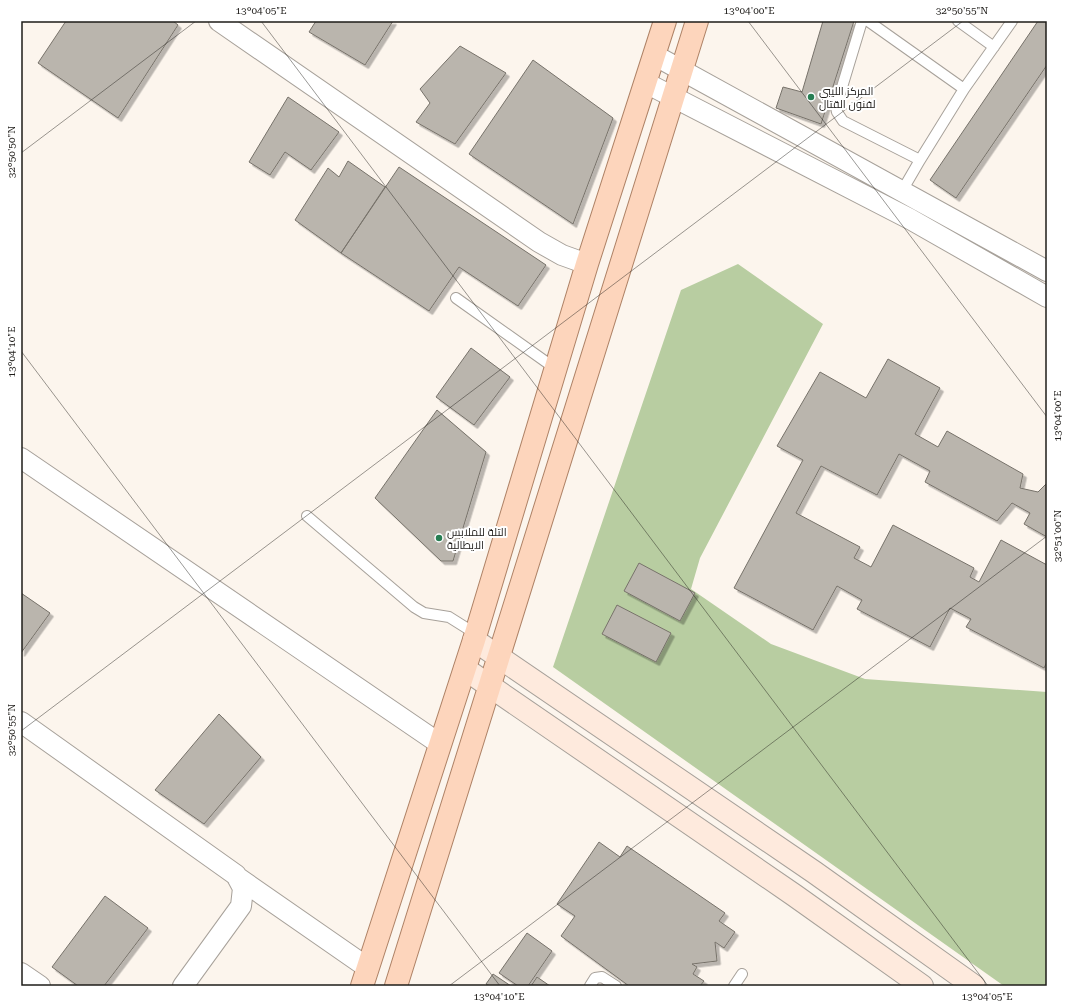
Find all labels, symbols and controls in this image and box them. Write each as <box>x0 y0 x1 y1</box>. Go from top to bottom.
text: 13°04'05"E <box>235 5 287 16</box>
text: 13°04'00"E <box>723 5 775 16</box>
text: 32°50'55"N <box>936 5 988 16</box>
place label: المركز الليبي لفنون القتال <box>819 85 876 111</box>
marker: المركز الليبي لفنون القتال <box>806 92 816 102</box>
text: 32°50'50"N <box>6 126 17 178</box>
text: 13°04'10"E <box>6 326 17 378</box>
text: 13°04'00"E <box>1052 390 1063 442</box>
text: 32°51'00"N <box>1052 510 1063 562</box>
place label: التلة للملابس الايطالية <box>447 526 507 552</box>
marker: التلة للملابس الايطالية <box>434 533 444 543</box>
text: 32°50'55"N <box>6 704 17 756</box>
text: 13°04'10"E <box>473 991 525 1002</box>
text: 13°04'05"E <box>961 991 1013 1002</box>

